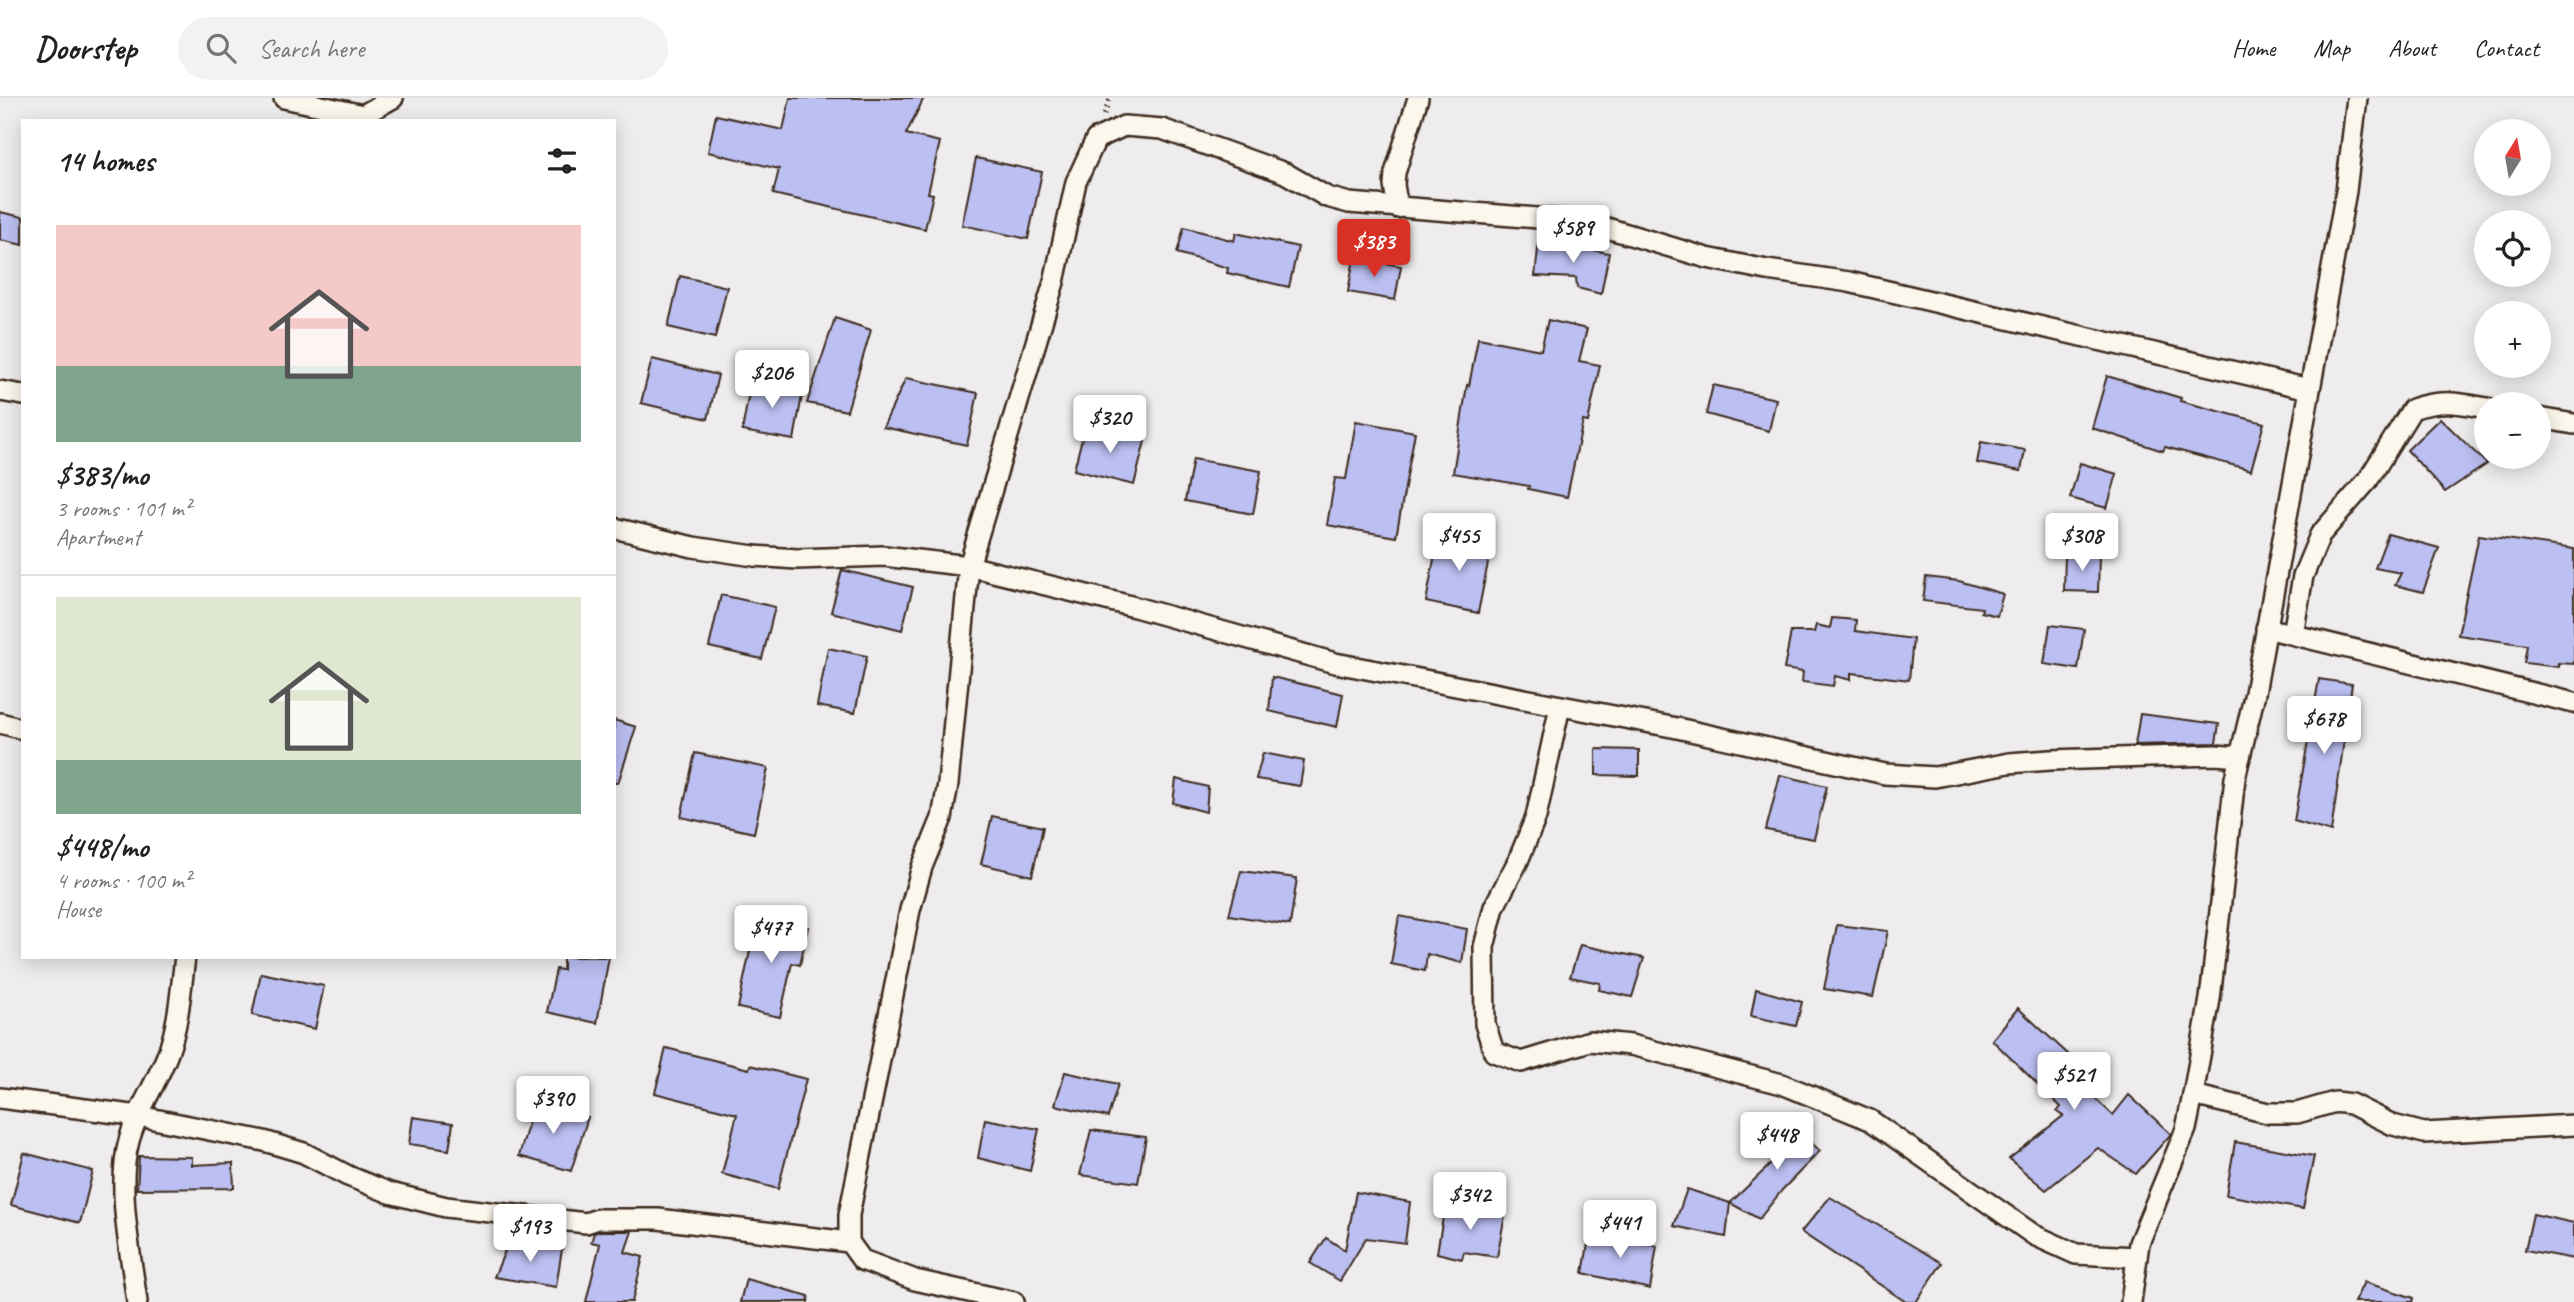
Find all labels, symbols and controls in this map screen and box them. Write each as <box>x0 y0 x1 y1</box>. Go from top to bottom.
search box <box>178 17 668 80</box>
text: Doorstep <box>35 27 136 69</box>
icon: search <box>202 29 240 67</box>
text: Search here <box>258 32 364 65</box>
text: Home <box>2232 33 2275 63</box>
text: Map <box>2313 33 2350 63</box>
text: About <box>2388 33 2436 63</box>
text: Contact <box>2474 33 2539 63</box>
north arrow <box>2474 119 2552 196</box>
map controls <box>2474 119 2551 469</box>
text: 14 homes <box>56 142 154 180</box>
icon: filters <box>543 142 581 180</box>
pin: $589 <box>1532 206 1614 265</box>
button: locate <box>2474 210 2551 287</box>
text: $589 <box>1553 213 1593 242</box>
pin: $383 <box>1333 220 1415 279</box>
text: $383 <box>1353 227 1395 256</box>
icon: home <box>256 271 382 397</box>
button: + <box>2474 301 2551 378</box>
pin: $206 <box>731 350 813 410</box>
text: $206 <box>751 358 793 387</box>
button: − <box>2474 392 2551 469</box>
pin: $320 <box>1069 396 1151 455</box>
text: $320 <box>1089 403 1131 432</box>
text: $383/mo <box>56 456 148 494</box>
text: 3 rooms · 101 m² <box>56 494 191 523</box>
pin: $455 <box>1418 514 1500 573</box>
pin: $308 <box>2041 514 2123 573</box>
text: $455 <box>1439 521 1479 550</box>
text: $308 <box>2061 521 2103 550</box>
text: Apartment <box>56 523 141 552</box>
icon: home <box>256 643 382 769</box>
pin: $678 <box>2283 696 2365 756</box>
text: $678 <box>2303 704 2345 733</box>
text: $448/mo <box>56 828 148 866</box>
text: 4 rooms · 100 m² <box>56 866 191 895</box>
text: House <box>56 895 101 924</box>
pin: $477 <box>730 906 812 965</box>
text: $477 <box>750 913 792 942</box>
pin: $521 <box>2033 1052 2115 1112</box>
text: $521 <box>2053 1060 2095 1089</box>
pin: $390 <box>512 1076 594 1136</box>
text: $390 <box>532 1084 574 1113</box>
pin: $448 <box>1736 1112 1818 1172</box>
text: $448 <box>1756 1120 1798 1149</box>
pin: $342 <box>1429 1172 1511 1232</box>
text: $342 <box>1449 1180 1491 1209</box>
pin: $441 <box>1579 1200 1661 1260</box>
pin: $193 <box>489 1204 571 1264</box>
text: $441 <box>1599 1208 1641 1237</box>
text: $193 <box>509 1212 551 1241</box>

